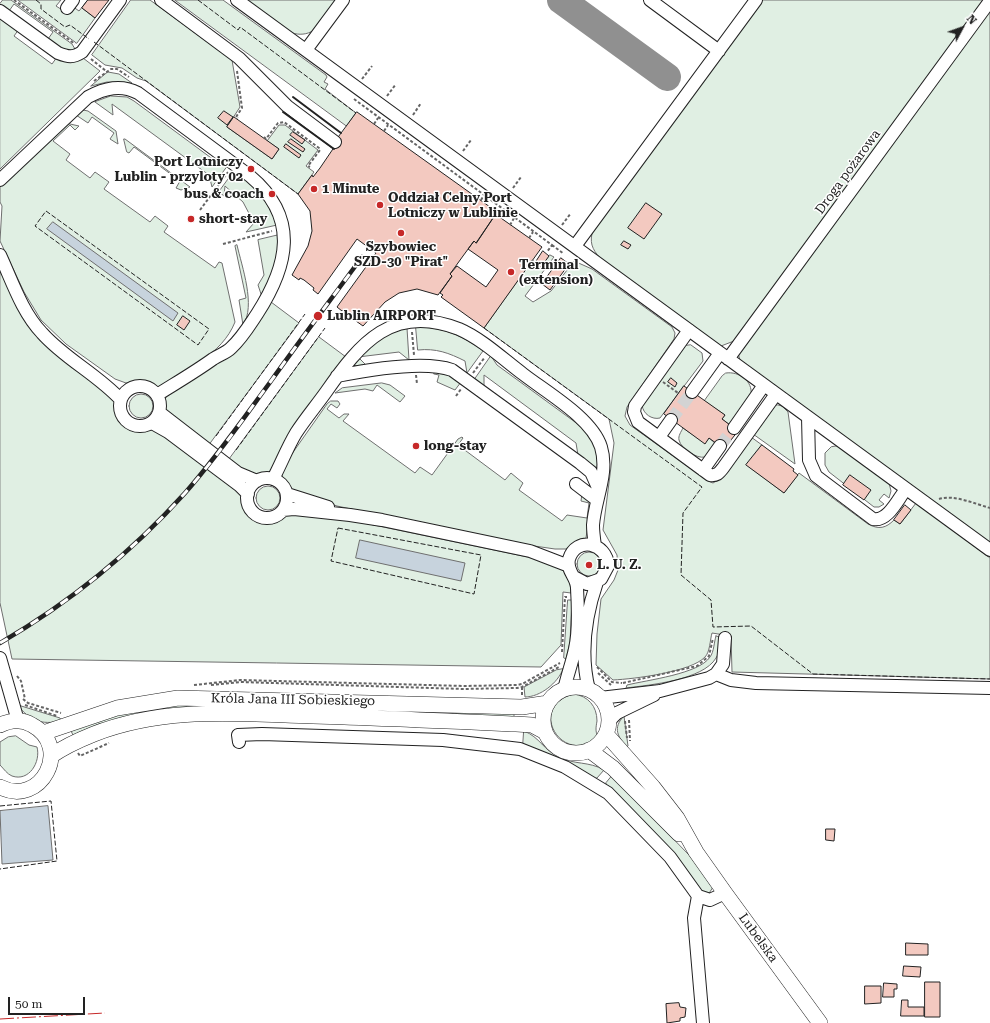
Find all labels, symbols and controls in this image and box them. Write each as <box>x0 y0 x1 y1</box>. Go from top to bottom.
north arrow <box>942 8 982 48</box>
text: N <box>964 12 979 27</box>
street label: Droga pożarowa <box>812 127 884 217</box>
place label: Port Lotniczy Lublin - przyloty 02 <box>114 154 243 185</box>
marker: Port Lotniczy Lublin - przyloty 02 <box>246 164 256 174</box>
place label: 1 Minute <box>322 181 379 197</box>
marker: 1 Minute <box>309 184 319 194</box>
place label: bus & coach <box>184 186 264 202</box>
marker: bus & coach <box>267 189 277 199</box>
place label: Oddział Celny Port Lotniczy w Lublinie <box>388 190 518 221</box>
marker: Oddział Celny Port Lotniczy w Lublinie <box>375 200 385 210</box>
place label: short-stay <box>199 211 267 227</box>
marker: short-stay <box>186 214 196 224</box>
marker: Szybowiec SZD-30 "Pirat" <box>396 228 406 238</box>
place label: Szybowiec SZD-30 "Pirat" <box>354 239 448 270</box>
place label: Terminal (extension) <box>519 257 593 288</box>
marker: Terminal (extension) <box>506 267 516 277</box>
place label: Lublin AIRPORT <box>327 308 436 324</box>
marker: Lublin AIRPORT <box>312 310 324 322</box>
place label: long-stay <box>424 438 487 454</box>
marker: long-stay <box>411 441 421 451</box>
place label: L. U. Z. <box>597 557 642 573</box>
marker: L. U. Z. <box>584 560 594 570</box>
street label: Króla Jana III Sobieskiego <box>211 691 375 709</box>
street label: Lubelska <box>735 911 781 965</box>
scale bar <box>10 989 87 1015</box>
text: 50 m <box>15 997 42 1011</box>

